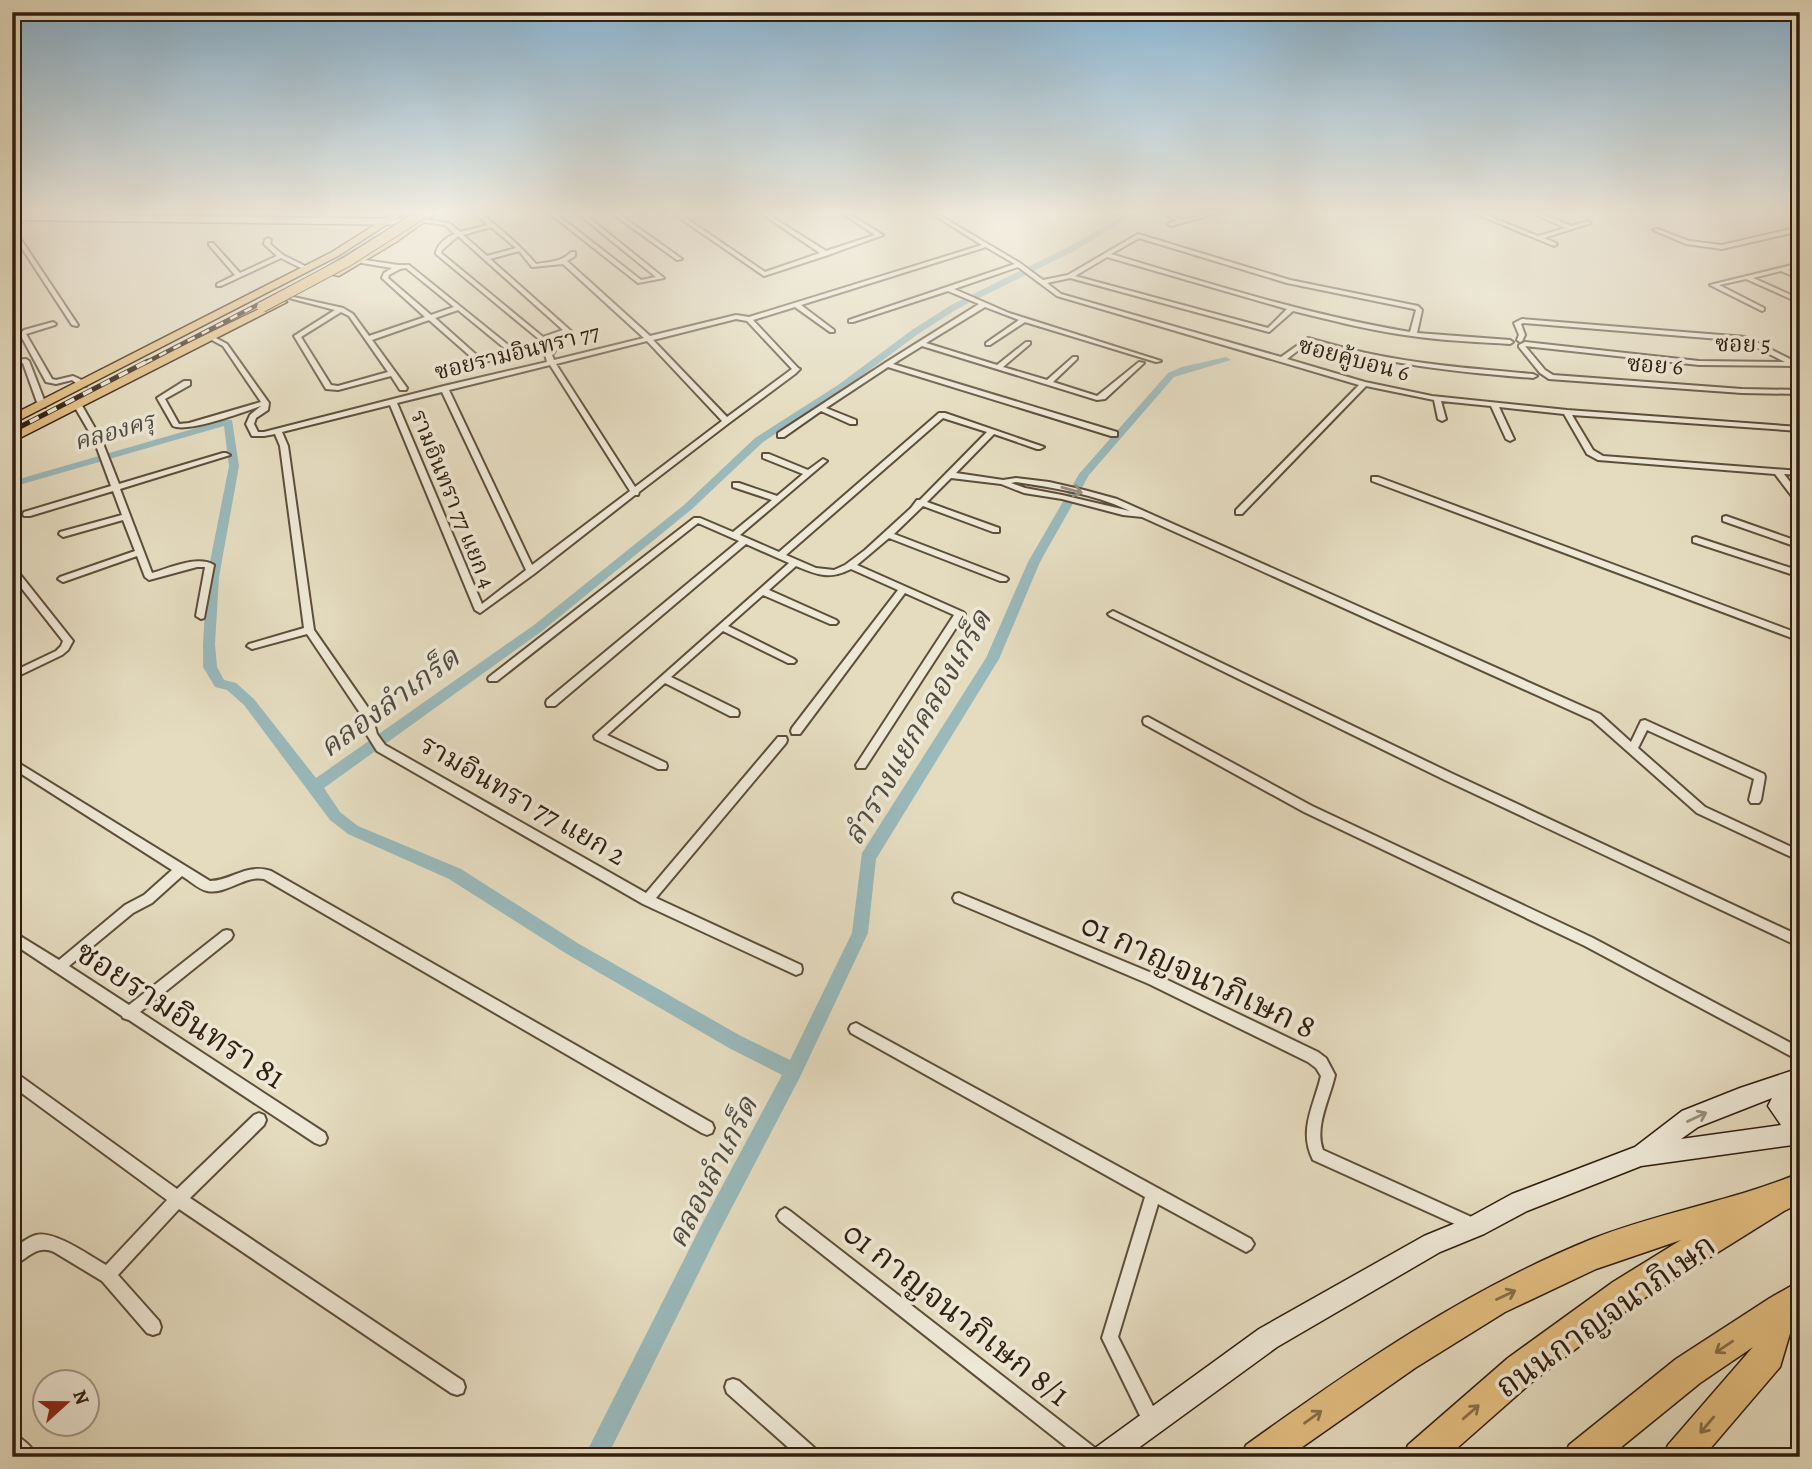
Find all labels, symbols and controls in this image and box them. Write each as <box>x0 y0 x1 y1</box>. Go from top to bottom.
street label: ซอยรามอินทรา 77 <box>431 316 603 387</box>
street label: ซอย 5 <box>1715 328 1771 360</box>
street label: ซอยคู้บอน 6 <box>1295 329 1413 389</box>
street label: ซอย 6 <box>1626 348 1684 382</box>
water label: คลองครุ <box>70 404 160 458</box>
street label: รามอินทรา 77 แยก 4 <box>403 405 503 593</box>
one-way arrow <box>1061 484 1083 497</box>
water label: ลำรางแยกคลองเกร็ด <box>833 601 1001 852</box>
water label: คลองลำเกร็ด <box>311 637 468 767</box>
street label: รามอินทรา 77 แยก 2 <box>413 725 633 875</box>
street label: 01 กาญจนาภิเษก 8 <box>1074 901 1324 1049</box>
street label: ซอยรามอินทรา 81 <box>67 929 295 1099</box>
water label: คลองลำเกร็ด <box>657 1089 768 1255</box>
one-way arrow <box>1686 1109 1707 1123</box>
street label: 01 กาญจนาภิเษก 8/1 <box>834 1210 1080 1416</box>
street label: ถนนกาญจนาภิเษก <box>1486 1222 1724 1408</box>
one-way arrow <box>1495 1288 1516 1302</box>
one-way arrow <box>1715 1340 1735 1354</box>
north arrow <box>32 1368 102 1438</box>
text: N <box>66 1386 96 1409</box>
one-way arrow <box>1462 1404 1480 1420</box>
one-way arrow <box>1304 1409 1322 1424</box>
one-way arrow <box>1699 1416 1714 1434</box>

